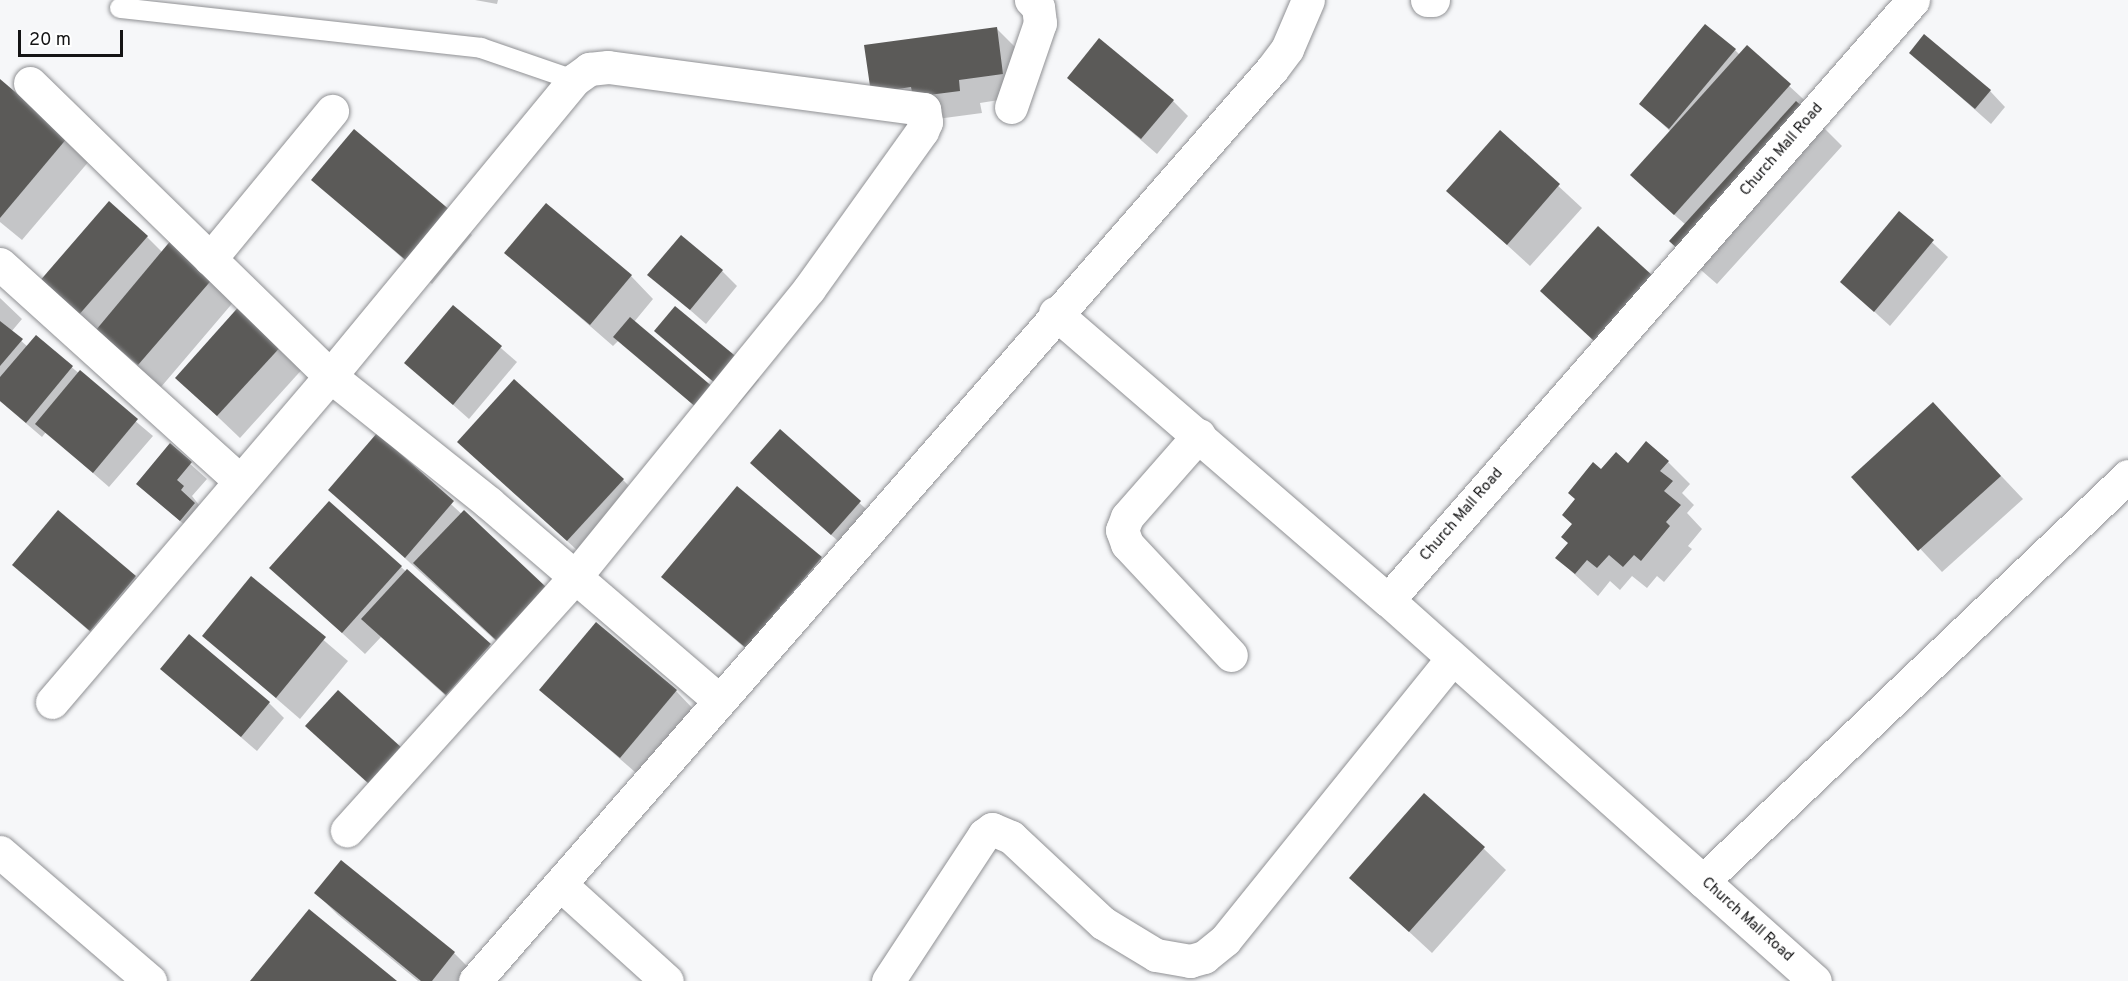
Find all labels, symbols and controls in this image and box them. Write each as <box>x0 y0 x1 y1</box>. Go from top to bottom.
scale bar <box>21 18 126 56</box>
text: 20 m <box>29 29 71 52</box>
street label: Church Mall Road <box>1737 100 1827 200</box>
street label: Church Mall Road <box>1417 465 1507 565</box>
street label: Church Mall Road <box>1697 874 1797 966</box>

